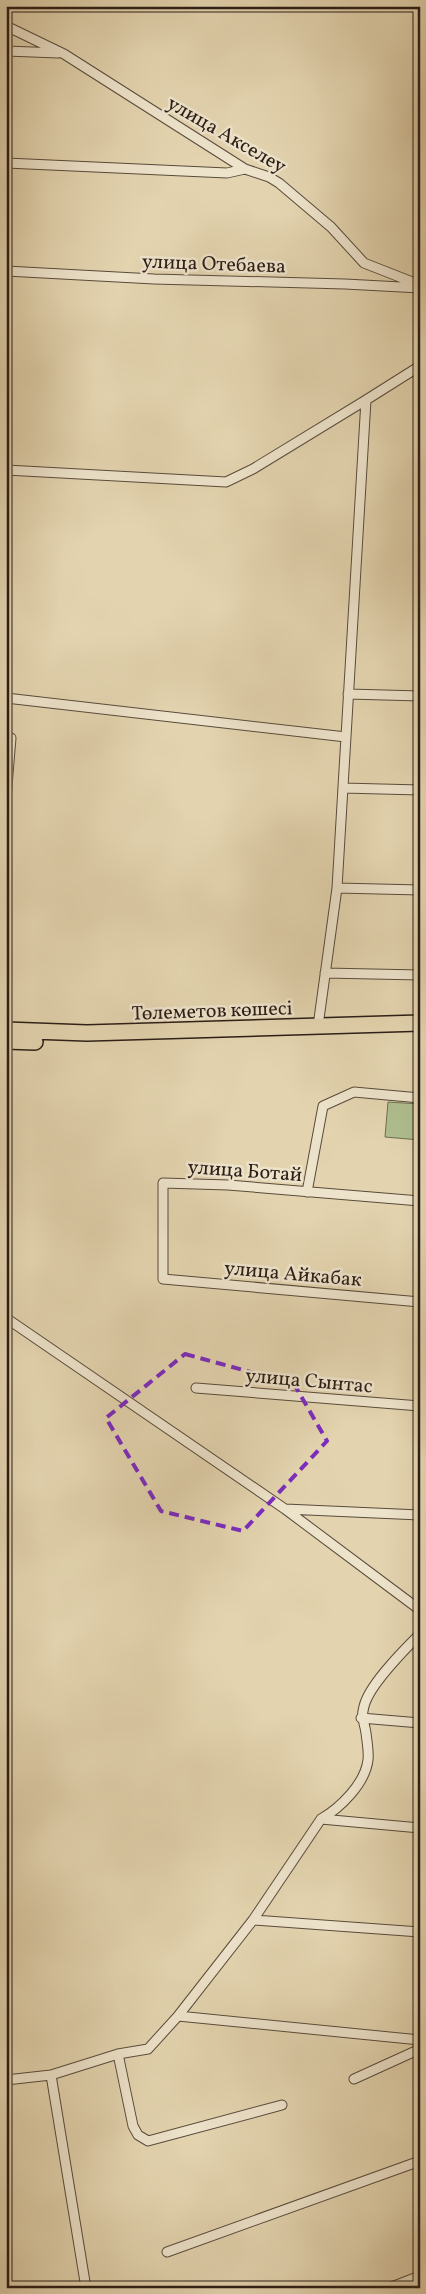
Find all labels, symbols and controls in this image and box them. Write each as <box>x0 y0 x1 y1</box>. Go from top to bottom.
street label: улица Акселеу <box>161 90 291 181</box>
street label: улица Отебаева <box>141 248 286 282</box>
street label: Төлеметов көшесі <box>131 995 293 1029</box>
street label: улица Ботай <box>187 1154 303 1190</box>
street label: улица Айкабак <box>223 1255 363 1295</box>
street label: улица Сынтас <box>244 1362 374 1402</box>

